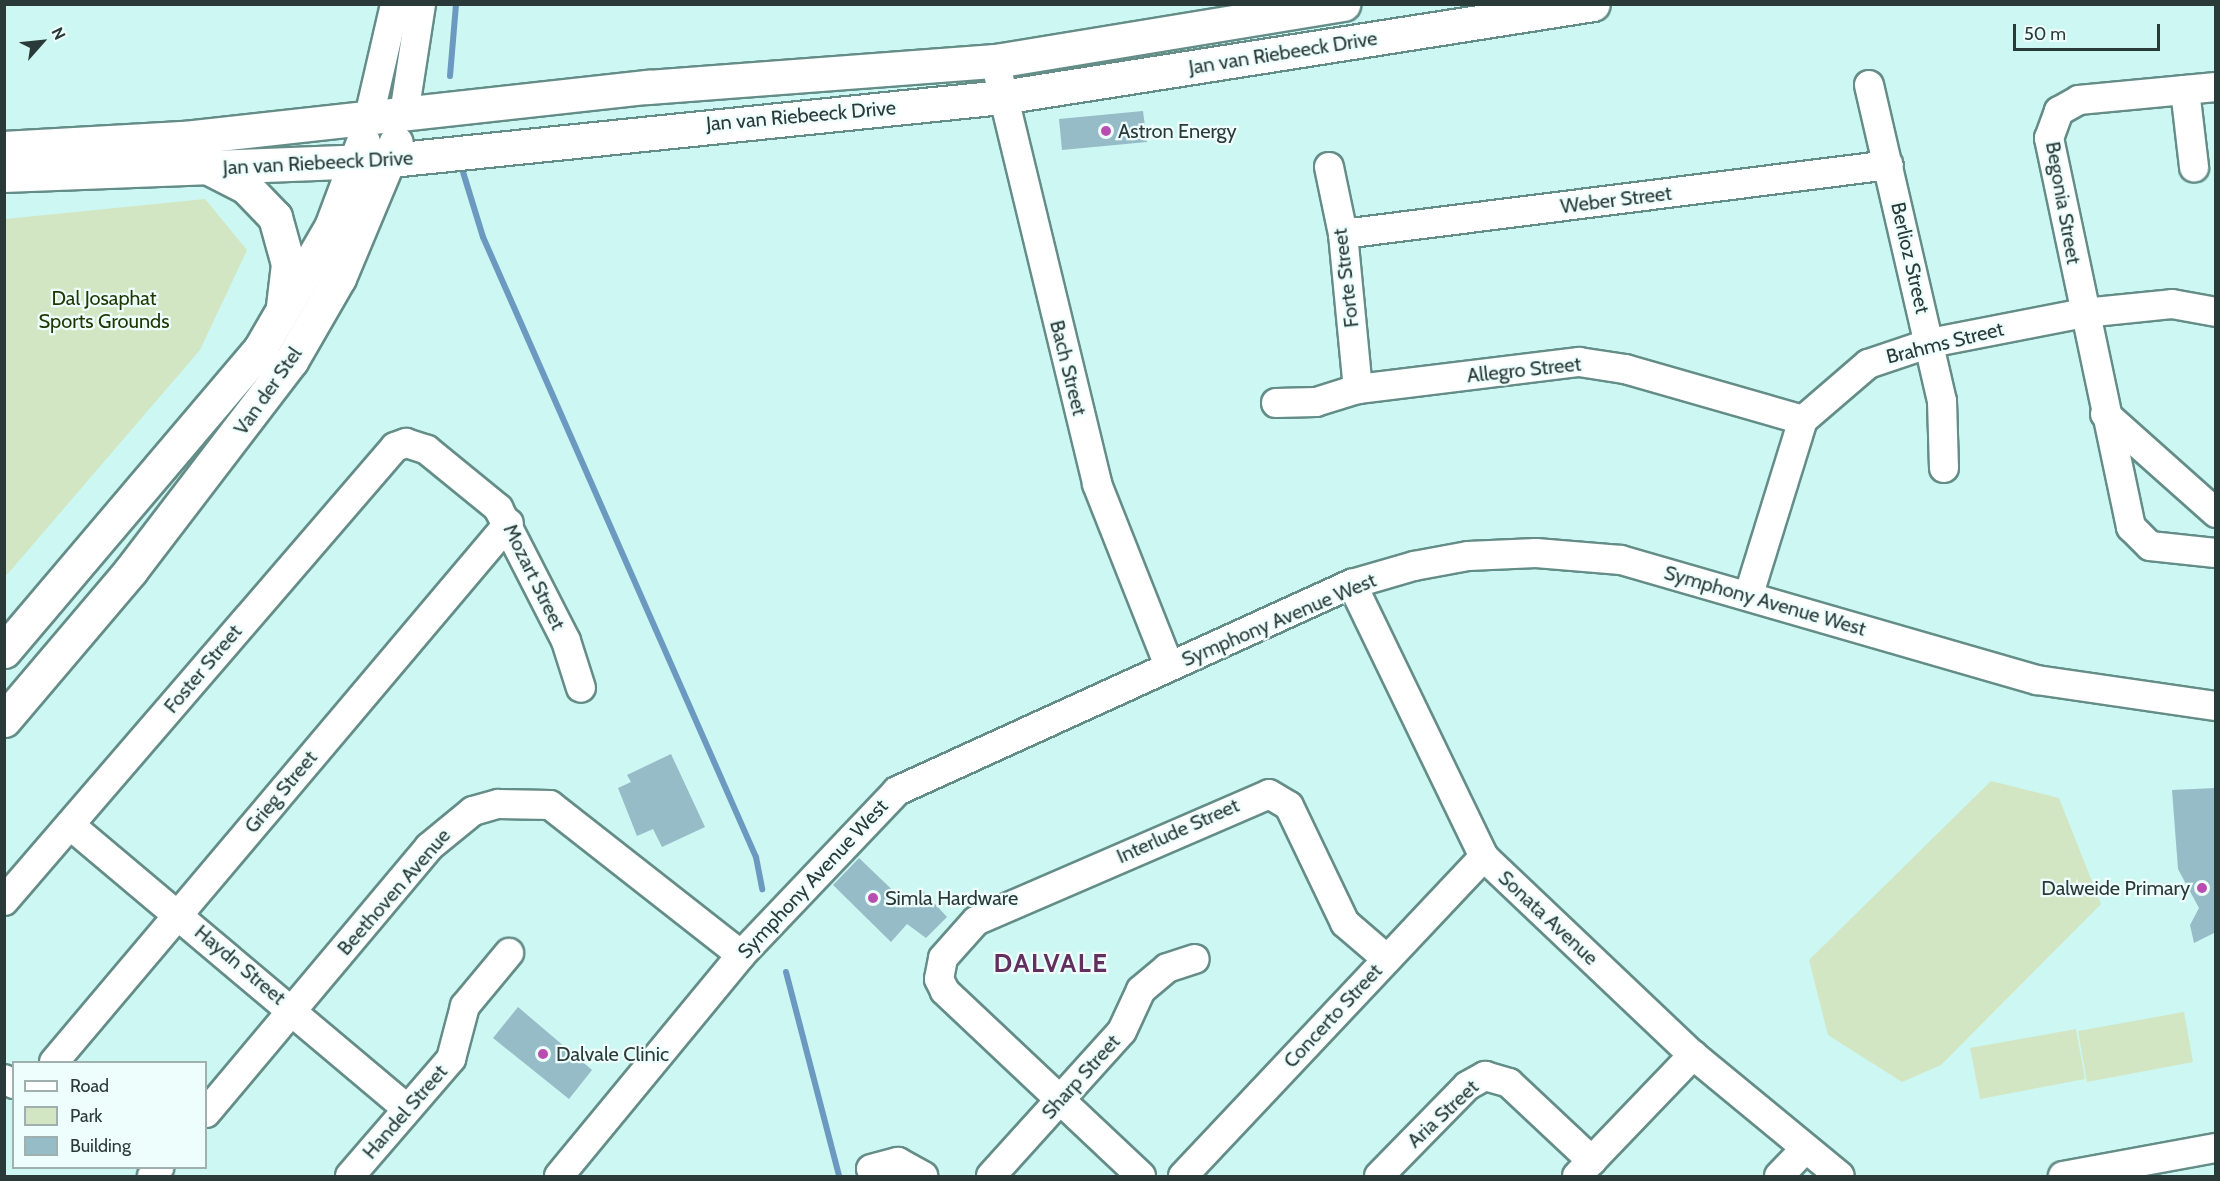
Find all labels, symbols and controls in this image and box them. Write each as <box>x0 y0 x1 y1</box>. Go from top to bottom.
north arrow <box>12 12 72 72</box>
scale bar <box>2016 12 2163 50</box>
text: 50 m <box>2024 23 2066 45</box>
text: N <box>47 24 70 43</box>
street label: Jan van Riebeeck Drive <box>1187 26 1379 80</box>
street label: Jan van Riebeeck Drive <box>705 96 897 136</box>
place label: Astron Energy <box>1118 119 1237 143</box>
marker: Astron Energy <box>1099 124 1113 138</box>
street label: Begonia Street <box>2040 140 2086 266</box>
street label: Jan van Riebeeck Drive <box>222 146 414 180</box>
street label: Weber Street <box>1559 181 1673 219</box>
street label: Berlioz Street <box>1886 200 1934 316</box>
street label: Forte Street <box>1328 227 1364 329</box>
park label: Dal Josaphat Sports Grounds <box>39 286 169 333</box>
street label: Brahms Street <box>1884 317 2006 369</box>
street label: Bach Street <box>1045 318 1091 418</box>
street label: Van der Stel <box>229 342 307 440</box>
street label: Allegro Street <box>1466 352 1582 388</box>
street label: Mozart Street <box>498 520 570 634</box>
street label: Symphony Avenue West <box>1661 561 1869 641</box>
street label: Symphony Avenue West <box>1178 568 1380 672</box>
street label: Foster Street <box>159 620 247 718</box>
street label: Grieg Street <box>240 746 322 838</box>
street label: Interlude Street <box>1113 793 1243 869</box>
street label: Symphony Avenue West <box>733 794 893 964</box>
street label: Beethoven Avenue <box>333 824 455 960</box>
street label: Sonata Avenue <box>1493 866 1603 970</box>
place label: Dalweide Primary <box>2041 876 2190 900</box>
marker: Dalweide Primary <box>2195 881 2209 895</box>
place label: Simla Hardware <box>885 886 1018 910</box>
marker: Simla Hardware <box>866 891 880 905</box>
street label: Haydn Street <box>190 920 290 1010</box>
district label: DALVALE <box>993 948 1109 980</box>
street label: Concerto Street <box>1279 959 1387 1073</box>
street label: Sharp Street <box>1037 1030 1125 1124</box>
place label: Dalvale Clinic <box>556 1042 669 1066</box>
marker: Dalvale Clinic <box>534 1045 552 1063</box>
street label: Handel Street <box>358 1060 452 1164</box>
legend <box>12 1061 207 1169</box>
text: Road <box>70 1075 109 1097</box>
street label: Aria Street <box>1402 1075 1484 1153</box>
text: Park <box>70 1105 102 1127</box>
text: Building <box>70 1135 131 1157</box>

